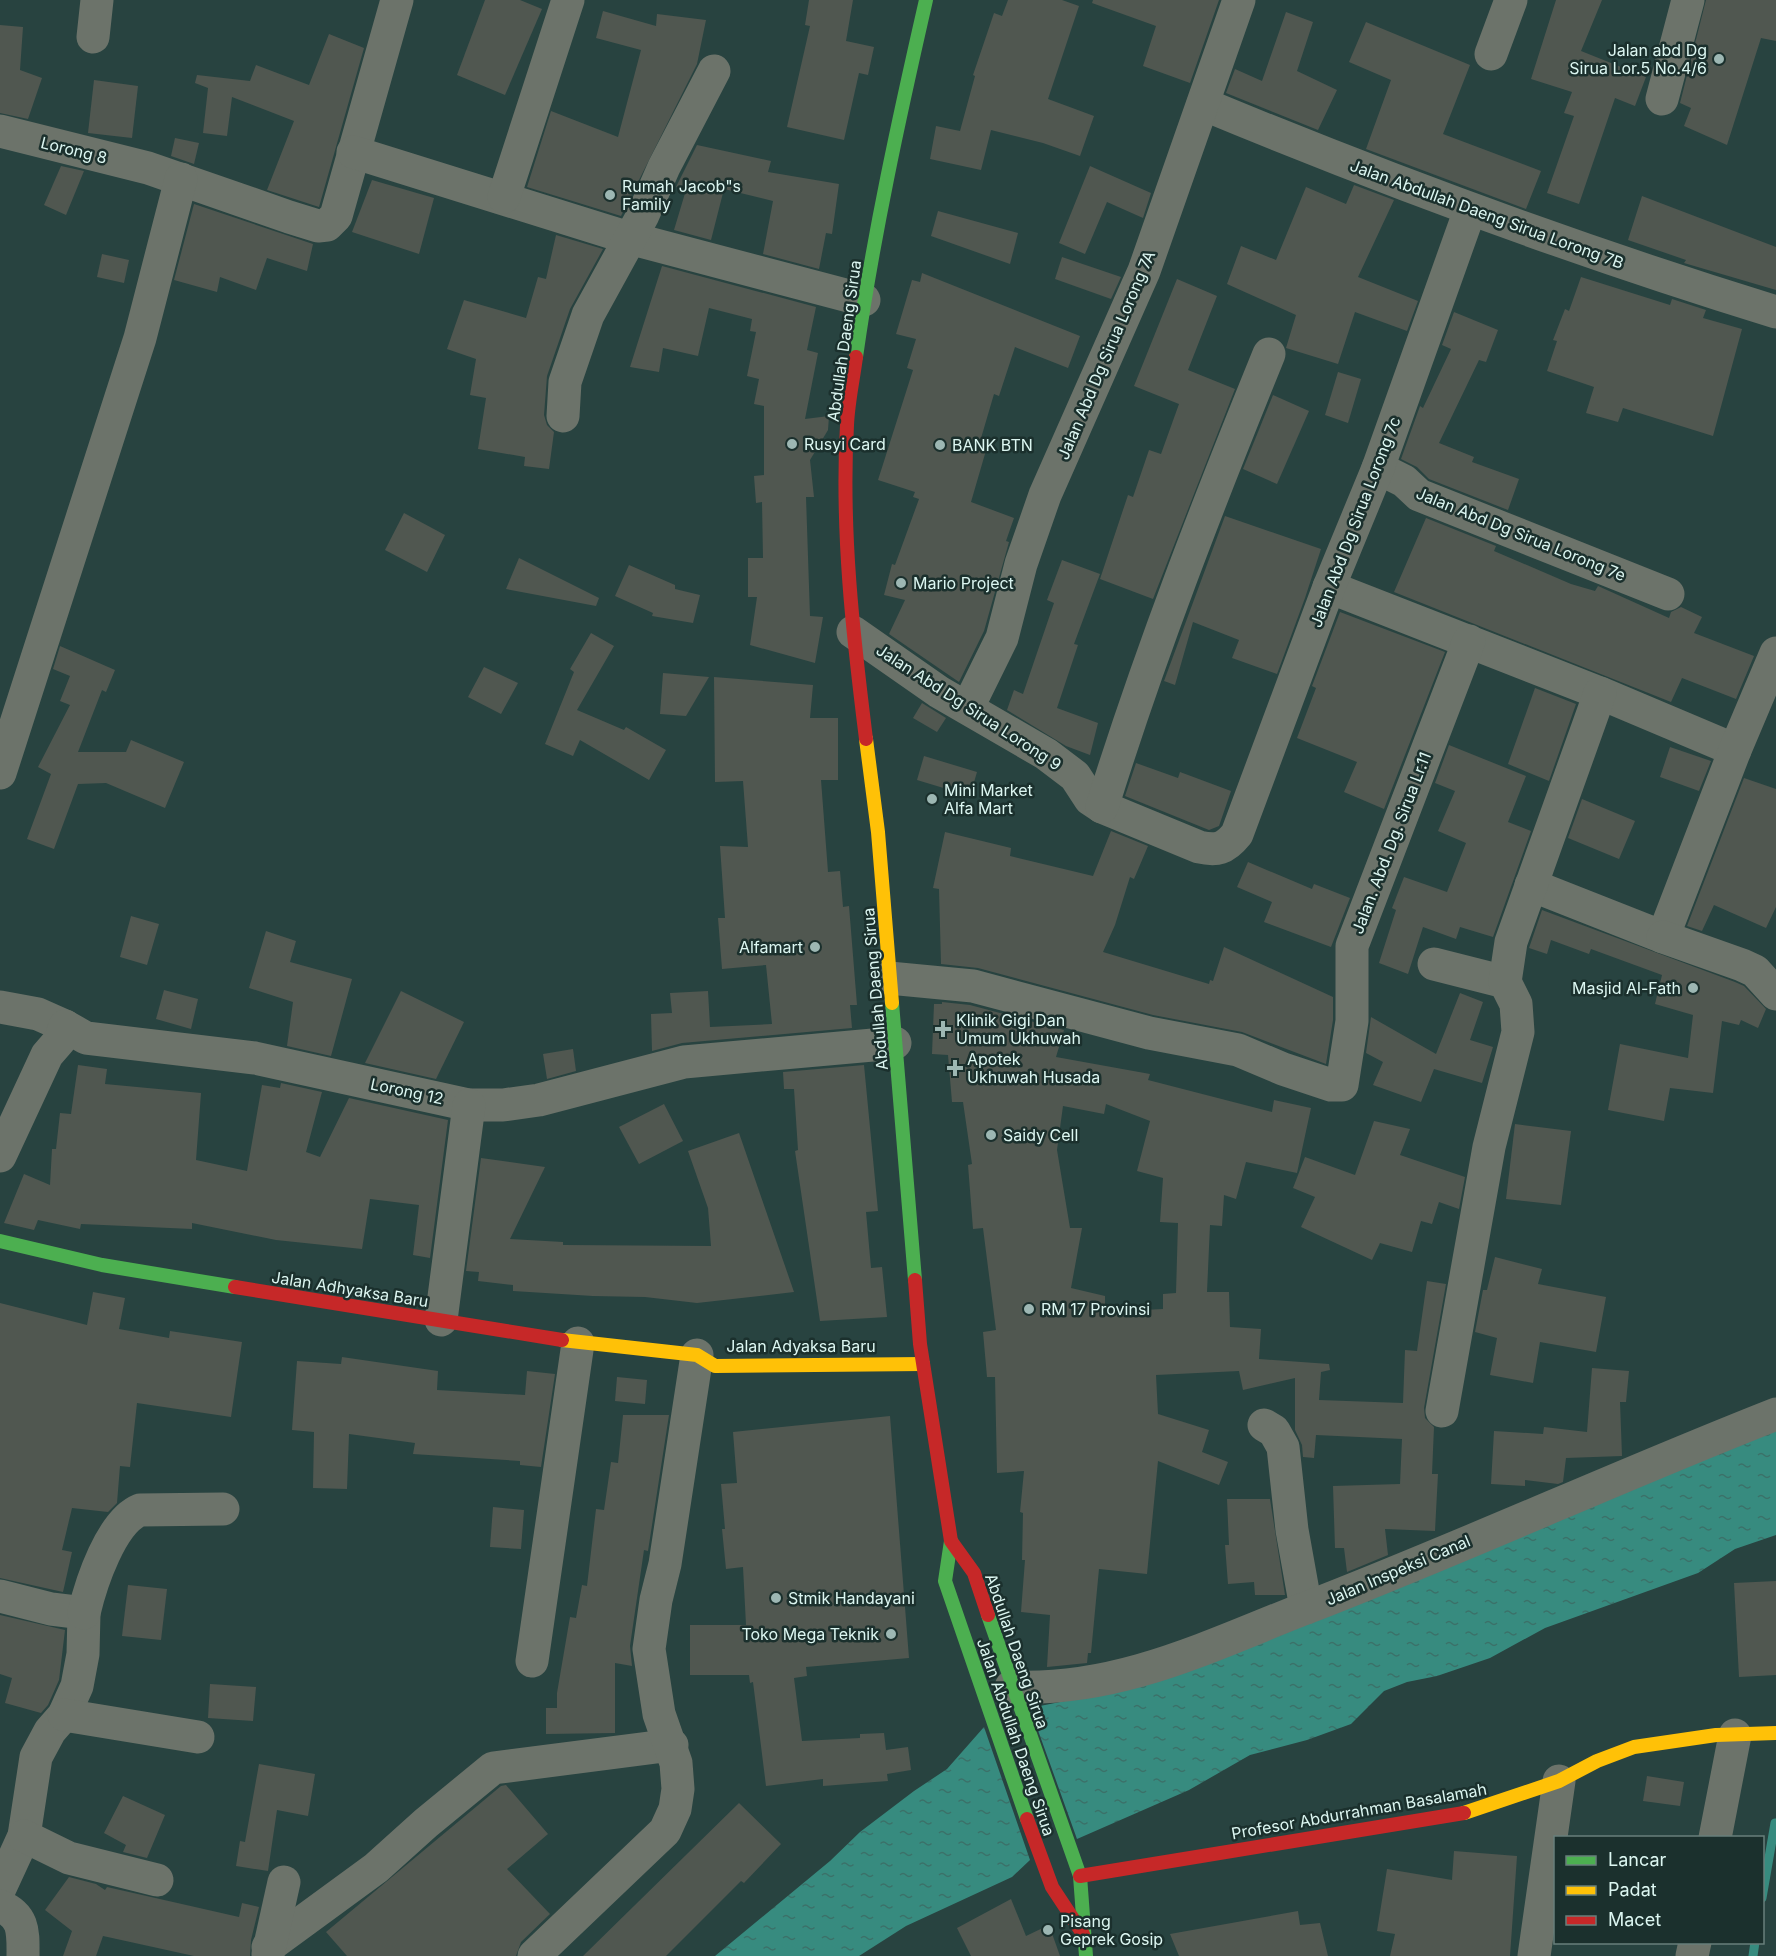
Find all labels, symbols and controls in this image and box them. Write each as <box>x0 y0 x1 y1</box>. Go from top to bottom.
place label: Jalan abd Dg Sirua Lor.5 No.4/6 <box>1569 40 1707 78</box>
marker: Jalan abd Dg Sirua Lor.5 No.4/6 <box>1712 52 1726 66</box>
street label: Lorong 8 <box>39 132 109 168</box>
street label: Jalan Abdullah Daeng Sirua Lorong 7B <box>1347 155 1627 273</box>
place label: Rumah Jacob"s Family <box>622 176 741 214</box>
marker: Rumah Jacob"s Family <box>603 188 617 202</box>
street label: Jalan Abd Dg Sirua Lorong 7A <box>1053 247 1159 463</box>
street label: Abdullah Daeng Sirua <box>823 259 865 423</box>
street label: Jalan Abd Dg Sirua Lorong 7c <box>1305 414 1405 630</box>
place label: Rusyi Card <box>804 434 886 454</box>
place label: BANK BTN <box>952 435 1033 455</box>
marker: Rusyi Card <box>785 437 799 451</box>
marker: BANK BTN <box>933 438 947 452</box>
street label: Jalan Abd Dg Sirua Lorong 7e <box>1413 483 1629 585</box>
place label: Mario Project <box>913 573 1014 593</box>
marker: Mario Project <box>894 576 908 590</box>
street label: Jalan Abd Dg Sirua Lorong 9 <box>873 640 1065 774</box>
street label: Jalan. Abd. Dg. Sirua Lr.11 <box>1347 749 1435 937</box>
place label: Mini Market Alfa Mart <box>944 780 1033 818</box>
marker: Mini Market Alfa Mart <box>925 792 939 806</box>
street label: Abdullah Daeng Sirua <box>858 907 892 1071</box>
place label: Alfamart <box>739 937 803 957</box>
marker: Alfamart <box>808 940 822 954</box>
place label: Masjid Al-Fath <box>1572 978 1681 998</box>
marker: Masjid Al-Fath <box>1686 981 1700 995</box>
place label: Klinik Gigi Dan Umum Ukhuwah <box>956 1010 1081 1048</box>
marker: Klinik Gigi Dan Umum Ukhuwah <box>934 1020 952 1038</box>
place label: Apotek Ukhuwah Husada <box>967 1049 1100 1087</box>
marker: Apotek Ukhuwah Husada <box>948 1061 962 1075</box>
street label: Lorong 12 <box>369 1074 445 1108</box>
place label: Saidy Cell <box>1003 1125 1078 1145</box>
marker: Saidy Cell <box>984 1128 998 1142</box>
street label: Jalan Adhyaksa Baru <box>270 1267 430 1311</box>
place label: RM 17 Provinsi <box>1041 1299 1150 1319</box>
marker: RM 17 Provinsi <box>1022 1302 1036 1316</box>
street label: Jalan Adyaksa Baru <box>726 1336 876 1356</box>
street label: Jalan Inspeksi Canal <box>1323 1531 1473 1609</box>
street label: Abdullah Daeng Sirua <box>981 1571 1053 1731</box>
place label: Stmik Handayani <box>788 1588 915 1608</box>
marker: Stmik Handayani <box>769 1591 783 1605</box>
place label: Toko Mega Teknik <box>741 1624 879 1644</box>
marker: Toko Mega Teknik <box>884 1627 898 1641</box>
street label: Jalan Abdullah Daeng Sirua <box>973 1635 1059 1839</box>
street label: Profesor Abdurrahman Basalamah <box>1230 1779 1488 1843</box>
legend <box>1554 1836 1764 1944</box>
text: Lancar <box>1608 1849 1666 1870</box>
text: Padat <box>1608 1879 1657 1900</box>
text: Macet <box>1608 1909 1661 1930</box>
place label: Pisang Geprek Gosip <box>1060 1911 1163 1949</box>
marker: Pisang Geprek Gosip <box>1041 1923 1055 1937</box>

